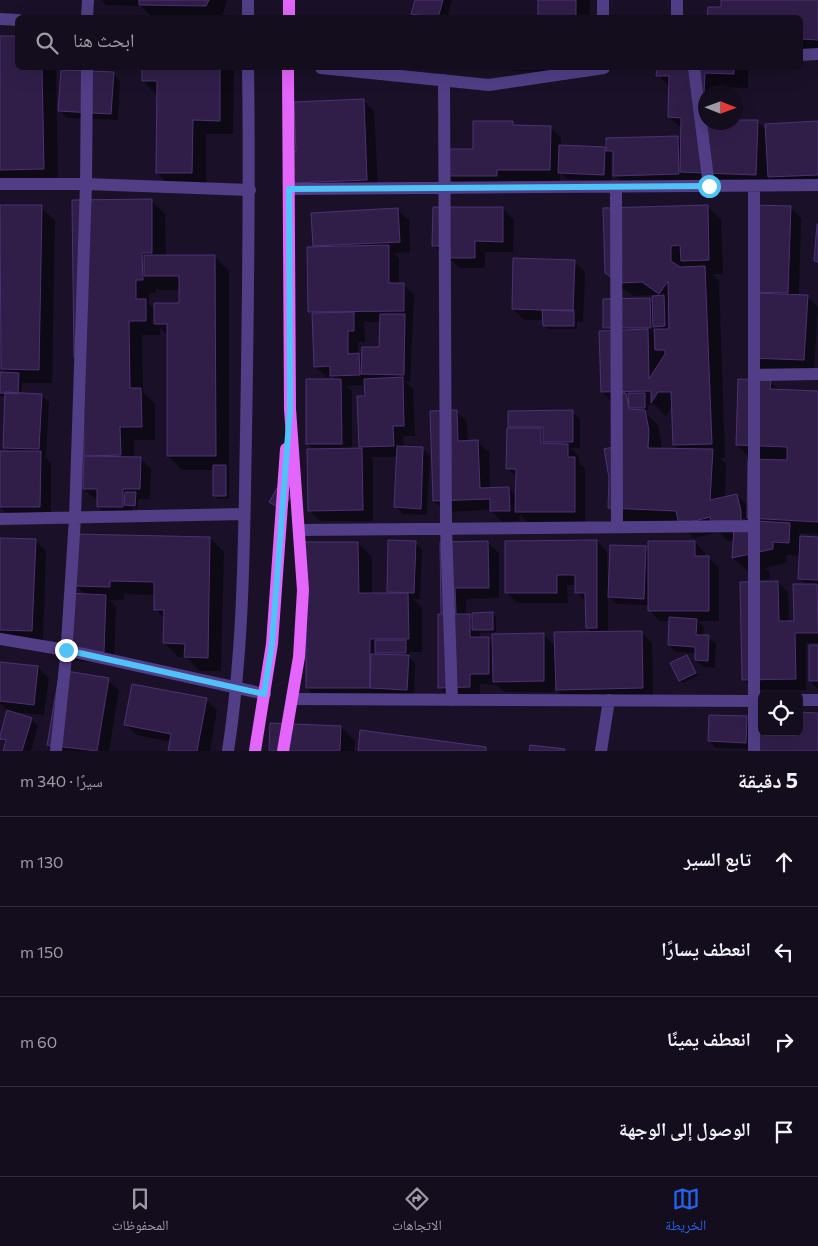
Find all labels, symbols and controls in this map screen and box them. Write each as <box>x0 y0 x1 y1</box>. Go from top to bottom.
search box <box>15 15 803 70</box>
text: ابحث هنا <box>73 28 135 51</box>
icon: search <box>33 29 61 57</box>
north arrow <box>698 85 743 130</box>
route start <box>698 175 721 198</box>
route end <box>55 639 78 662</box>
map controls <box>758 691 803 736</box>
button: locate <box>758 691 803 736</box>
text: 5 دقيقة <box>738 767 798 792</box>
text: سيرًا · 340 m <box>20 771 103 790</box>
text: تابع السير <box>684 847 751 870</box>
icon: ahead <box>770 848 798 876</box>
text: 130 m <box>20 852 63 871</box>
text: انعطف يسارًا <box>661 937 751 960</box>
icon: left <box>770 938 798 966</box>
text: 150 m <box>20 942 64 961</box>
text: انعطف يمينًا <box>667 1027 751 1050</box>
icon: right <box>770 1028 798 1056</box>
text: 60 m <box>20 1032 57 1051</box>
text: الوصول إلى الوجهة <box>619 1117 751 1140</box>
icon: arrive <box>770 1118 798 1146</box>
tab: المحفوظات <box>112 1185 169 1239</box>
tab: الاتجاهات <box>392 1185 442 1239</box>
tab: الخريطة <box>665 1185 706 1239</box>

